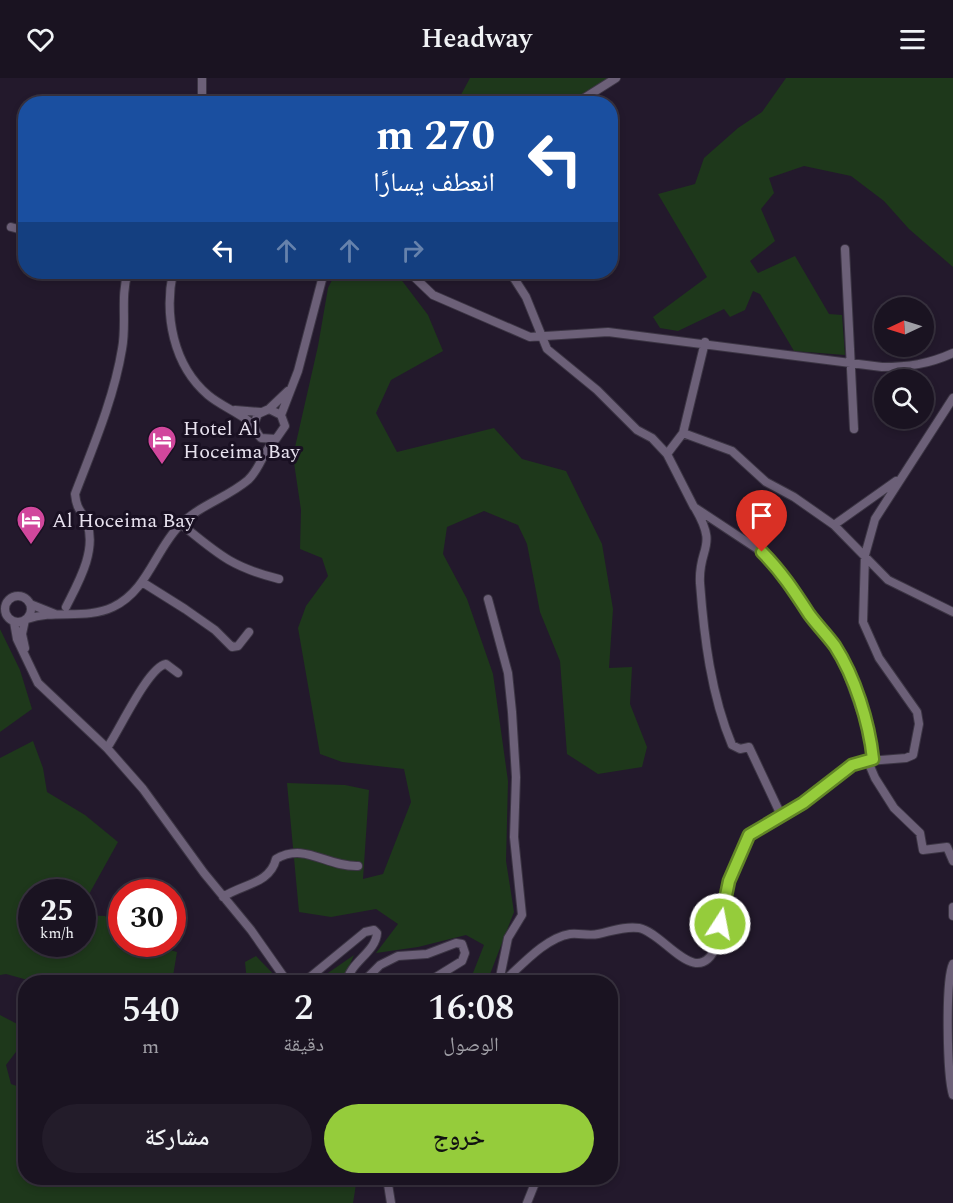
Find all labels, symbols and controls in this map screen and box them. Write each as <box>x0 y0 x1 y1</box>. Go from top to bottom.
text: Headway <box>421 18 532 60</box>
icon: heart <box>24 23 57 56</box>
icon: menu <box>896 23 929 56</box>
text: 270 m <box>376 105 495 168</box>
icon: left <box>516 120 594 198</box>
text: انعطف يسارًا <box>373 162 495 204</box>
icon: left <box>207 234 240 267</box>
icon: ahead <box>270 234 303 267</box>
icon: ahead <box>333 234 366 267</box>
icon: right <box>396 234 429 267</box>
north arrow <box>874 297 934 357</box>
map controls <box>874 297 934 429</box>
button: search <box>874 369 934 429</box>
place label: Hotel Al Hoceima Bay <box>183 414 301 467</box>
hotel icon: Hotel Al Hoceima Bay <box>146 424 178 466</box>
pin <box>736 490 787 552</box>
icon: arrive <box>745 499 778 532</box>
hotel icon: Al Hoceima Bay <box>15 504 47 546</box>
place label: Al Hoceima Bay <box>52 506 196 536</box>
speed limit sign: 30 <box>108 879 186 957</box>
text: 25 <box>40 888 74 934</box>
position arrow <box>688 892 752 956</box>
text: km/h <box>40 922 74 945</box>
text: 2 <box>294 981 313 1036</box>
text: 16:08 <box>428 981 514 1036</box>
text: 540 <box>122 983 180 1038</box>
text: دقيقة <box>283 1030 324 1060</box>
text: الوصول <box>443 1030 499 1060</box>
text: m <box>142 1032 159 1062</box>
button: مشاركة <box>42 1104 312 1173</box>
button: خروج <box>324 1104 594 1173</box>

